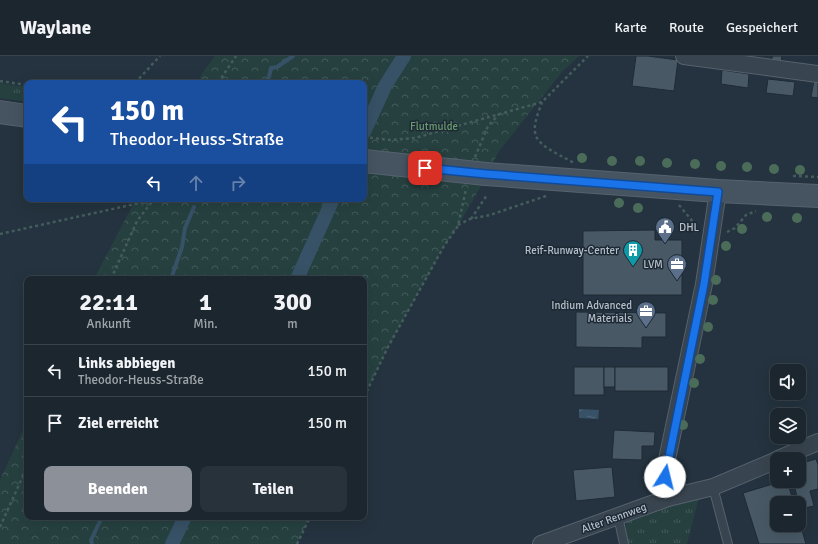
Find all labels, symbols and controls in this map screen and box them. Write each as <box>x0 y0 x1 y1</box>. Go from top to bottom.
text: Waylane <box>20 16 91 40</box>
text: Karte <box>614 19 647 36</box>
text: Route <box>669 19 704 36</box>
text: Gespeichert <box>726 19 798 36</box>
text: 150 m <box>110 94 184 128</box>
icon: left <box>44 96 96 148</box>
park label: Flutmulde <box>410 120 458 133</box>
text: Theodor-Heuss-Straße <box>110 128 284 150</box>
pin <box>408 151 442 185</box>
icon: arrive <box>414 157 436 179</box>
icon: left <box>143 172 165 194</box>
icon: ahead <box>185 172 207 194</box>
icon: right <box>227 172 249 194</box>
public building icon: DHL <box>654 216 676 244</box>
place label: DHL <box>679 221 700 234</box>
building icon: Reif-Runway-Center <box>622 239 644 267</box>
place label: Reif-Runway-Center <box>525 244 619 257</box>
office icon: LVM <box>666 253 688 281</box>
place label: LVM <box>643 258 663 271</box>
text: 22:11 <box>79 287 138 317</box>
text: 1 <box>199 287 212 317</box>
text: 300 <box>273 287 312 317</box>
place label: Indium Advanced Materials <box>551 299 632 325</box>
office icon: Indium Advanced Materials <box>635 300 657 328</box>
text: Ankunft <box>87 316 131 332</box>
text: Min. <box>193 316 218 332</box>
text: m <box>287 316 298 332</box>
text: Links abbiegen <box>78 354 175 372</box>
icon: left <box>44 360 66 382</box>
text: 150 m <box>307 362 347 380</box>
map controls <box>770 364 806 532</box>
button: sound <box>770 364 806 400</box>
text: Theodor-Heuss-Straße <box>78 372 204 388</box>
button: layers <box>770 408 806 444</box>
icon: arrive <box>44 412 66 434</box>
text: Ziel erreicht <box>78 414 159 432</box>
text: 150 m <box>307 414 347 432</box>
button: + <box>770 452 806 488</box>
position arrow <box>644 456 686 498</box>
button: Beenden <box>44 466 192 512</box>
button: Teilen <box>200 466 347 512</box>
button: − <box>770 496 806 532</box>
street label: Alter Rennweg <box>580 500 648 536</box>

